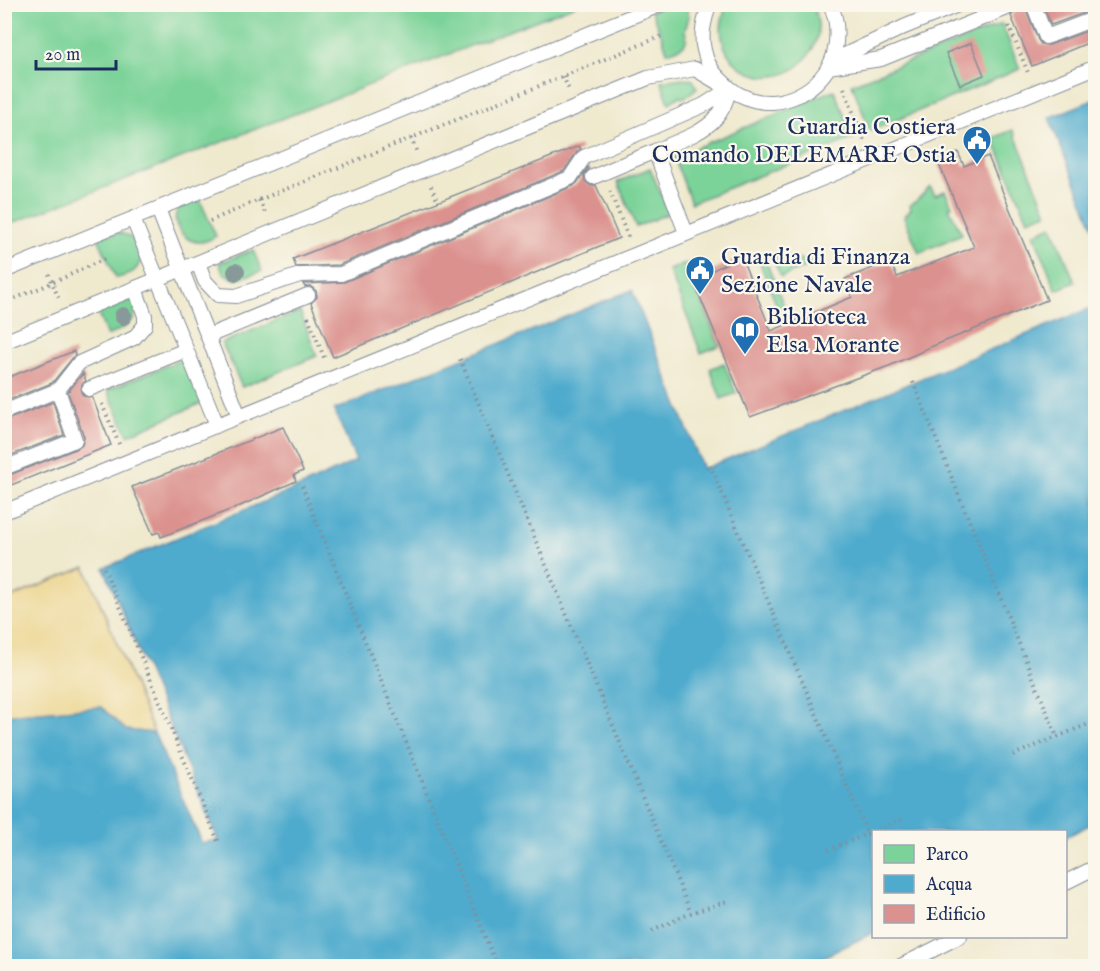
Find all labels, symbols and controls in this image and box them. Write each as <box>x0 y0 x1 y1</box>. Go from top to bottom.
scale bar <box>36 33 116 71</box>
text: 20 m <box>45 44 80 67</box>
place label: Guardia Costiera Comando DELEMARE Ostia <box>652 112 957 171</box>
public building icon: Guardia Costiera Comando DELEMARE Ostia <box>961 124 993 166</box>
place label: Guardia di Finanza Sezione Navale <box>721 242 911 301</box>
public building icon: Guardia di Finanza Sezione Navale <box>684 254 716 296</box>
place label: Biblioteca Elsa Morante <box>766 302 900 361</box>
library icon: Biblioteca Elsa Morante <box>729 314 761 356</box>
legend <box>872 830 1067 938</box>
text: Parco <box>926 844 968 867</box>
text: Acqua <box>925 874 972 897</box>
text: Edificio <box>926 904 986 927</box>

